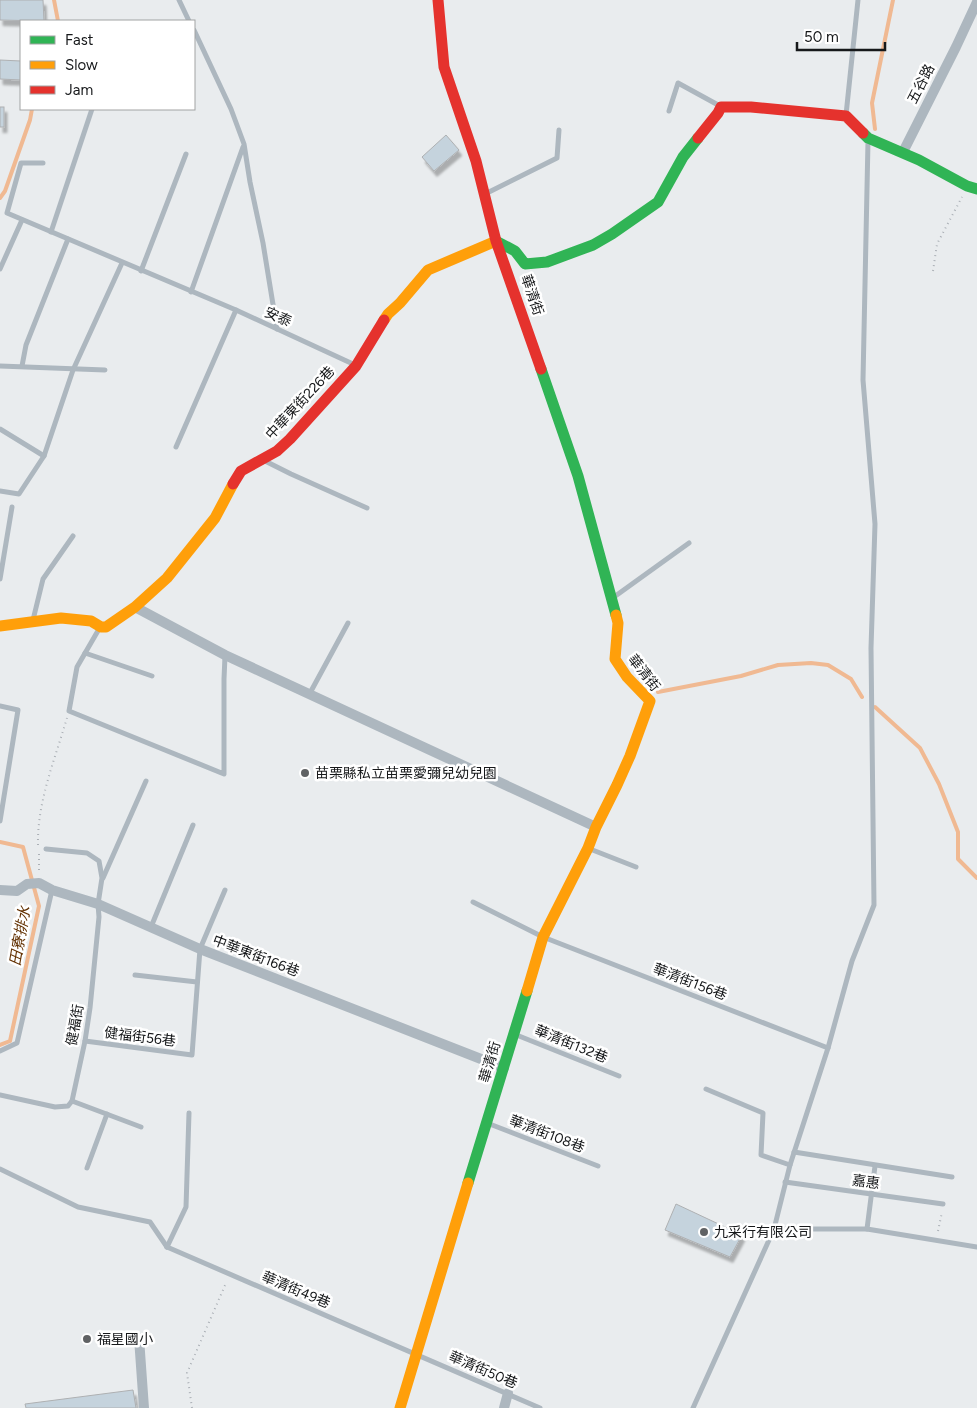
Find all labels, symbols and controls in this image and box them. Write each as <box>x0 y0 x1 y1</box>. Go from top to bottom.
legend <box>20 20 195 110</box>
scale bar <box>797 20 884 52</box>
text: 50 m <box>804 28 839 46</box>
text: Fast <box>65 31 94 49</box>
text: Slow <box>65 56 98 74</box>
street label: 五谷路 <box>904 61 938 107</box>
text: Jam <box>65 81 93 99</box>
street label: 華清街 <box>517 272 547 318</box>
street label: 安泰 <box>262 304 294 330</box>
street label: 中華東街226巷 <box>262 363 338 443</box>
street label: 華清街 <box>624 651 664 695</box>
place label: 苗栗縣私立苗栗愛彌兒幼兒園 <box>315 765 497 782</box>
marker: 苗栗縣私立苗栗愛彌兒幼兒園 <box>299 767 311 779</box>
water label: 田寮排水 <box>6 904 34 967</box>
street label: 中華東街166巷 <box>210 932 302 980</box>
street label: 華清街156巷 <box>651 960 729 1004</box>
street label: 健福街 <box>63 1003 87 1047</box>
street label: 華清街132巷 <box>532 1022 610 1066</box>
street label: 健福街56巷 <box>103 1024 177 1050</box>
street label: 華清街 <box>476 1039 504 1085</box>
street label: 華清街108巷 <box>507 1112 587 1156</box>
street label: 嘉惠 <box>851 1172 881 1192</box>
place label: 九采行有限公司 <box>714 1224 812 1241</box>
marker: 九采行有限公司 <box>698 1226 710 1238</box>
street label: 華清街49巷 <box>259 1268 333 1312</box>
place label: 福星國小 <box>97 1331 153 1348</box>
marker: 福星國小 <box>81 1333 93 1345</box>
street label: 華清街50巷 <box>446 1348 520 1392</box>

